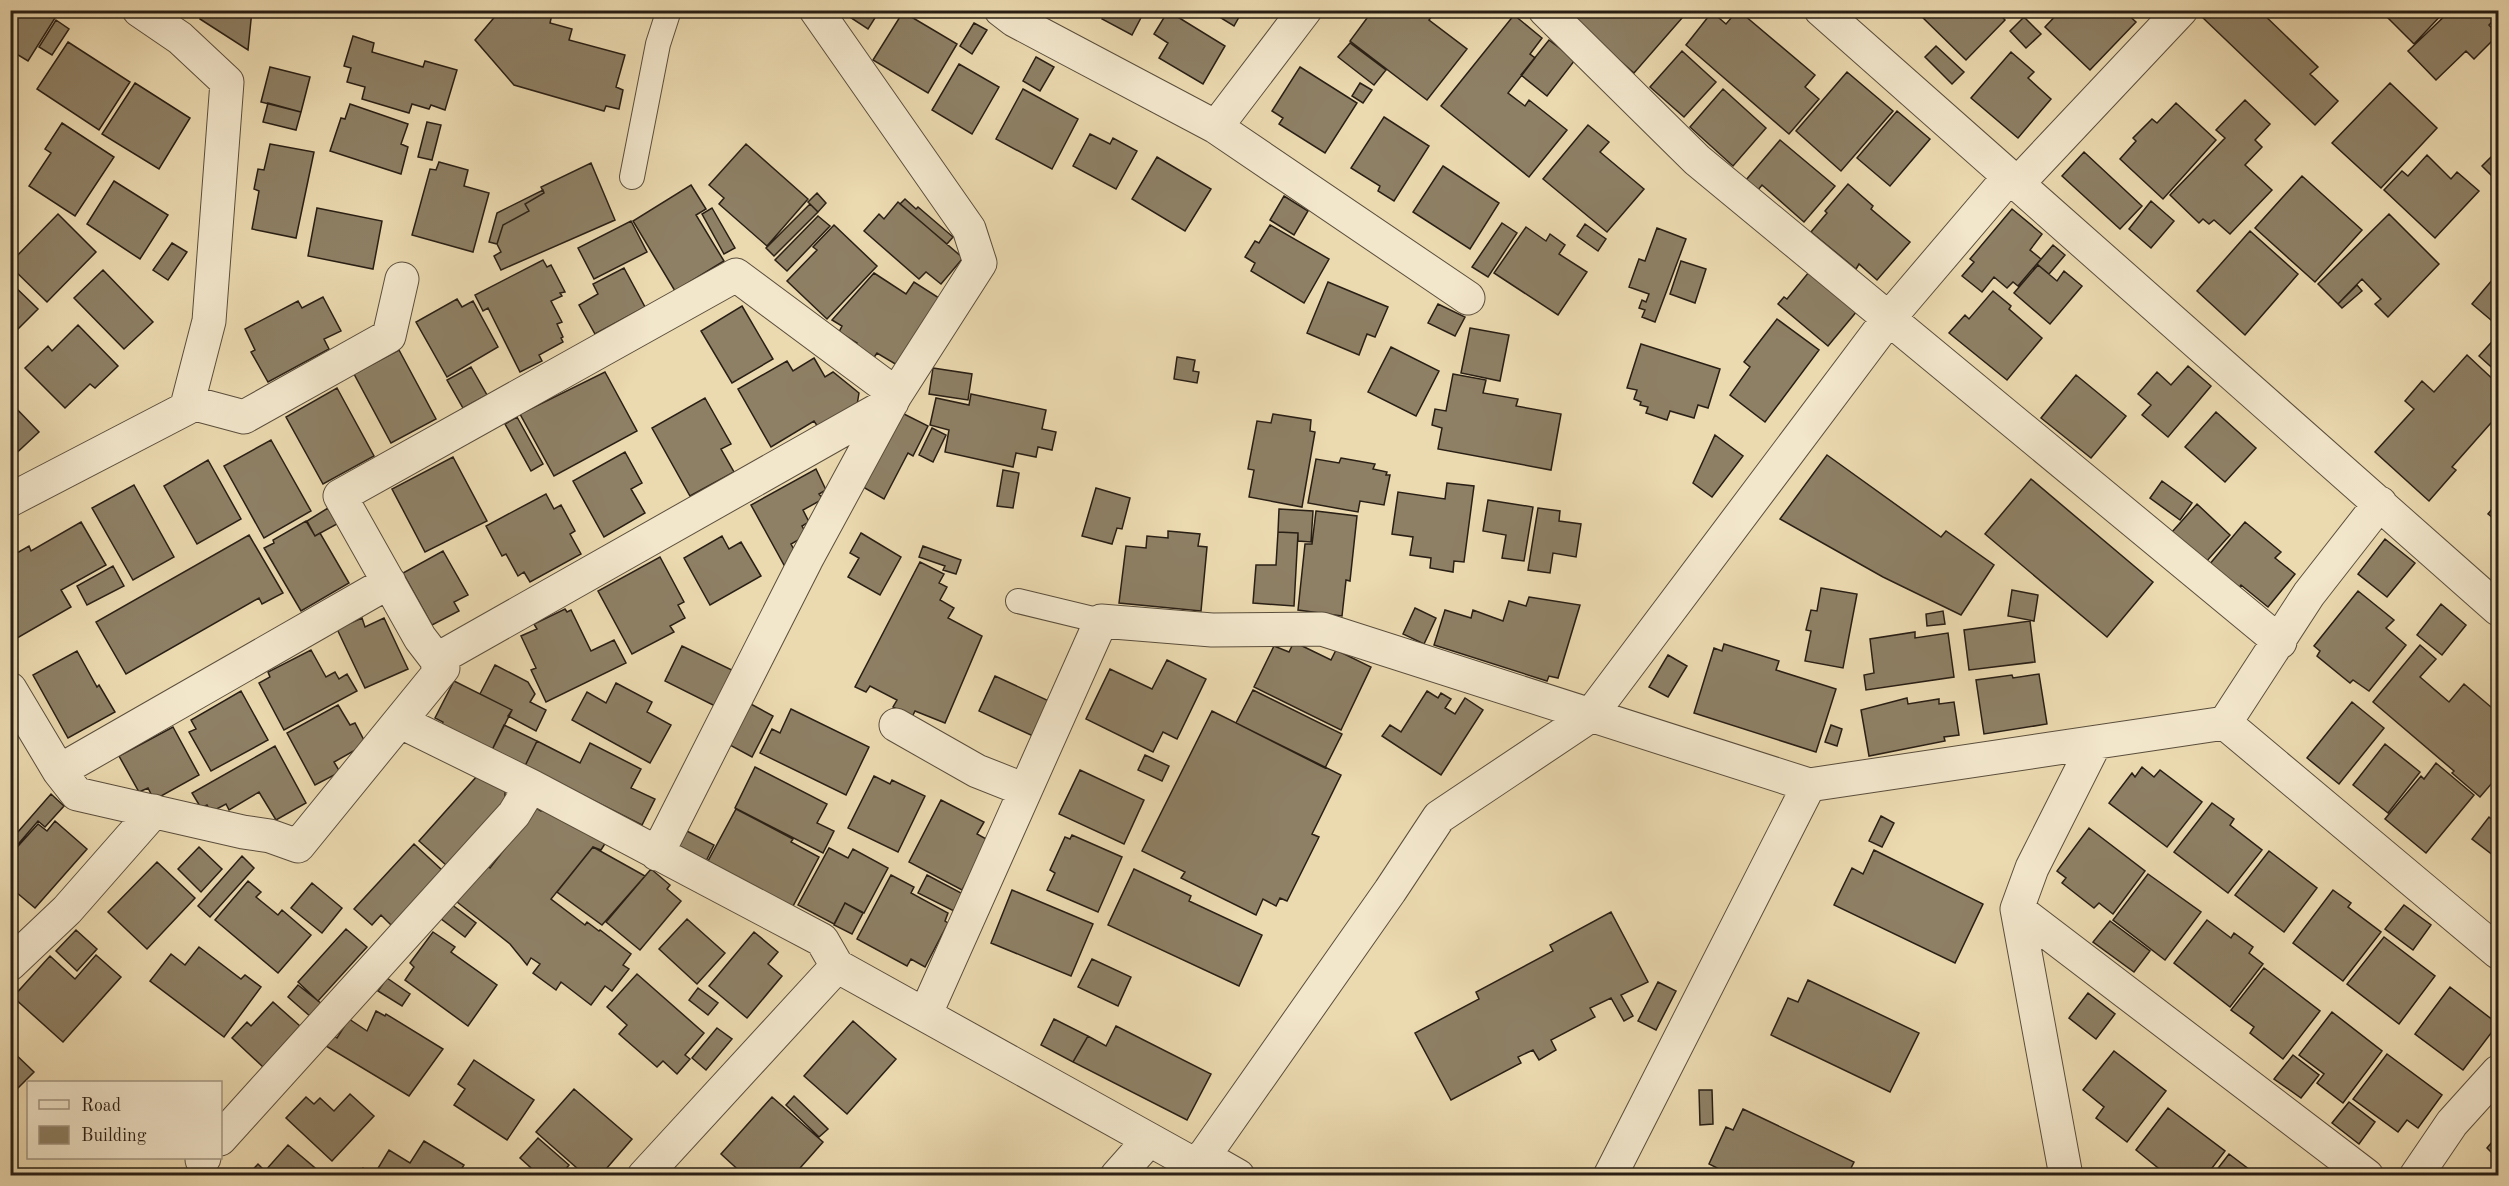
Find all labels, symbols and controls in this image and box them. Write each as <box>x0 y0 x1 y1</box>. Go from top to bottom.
legend <box>27 1081 222 1159</box>
text: Road <box>81 1097 121 1115</box>
text: Building <box>81 1127 147 1145</box>

